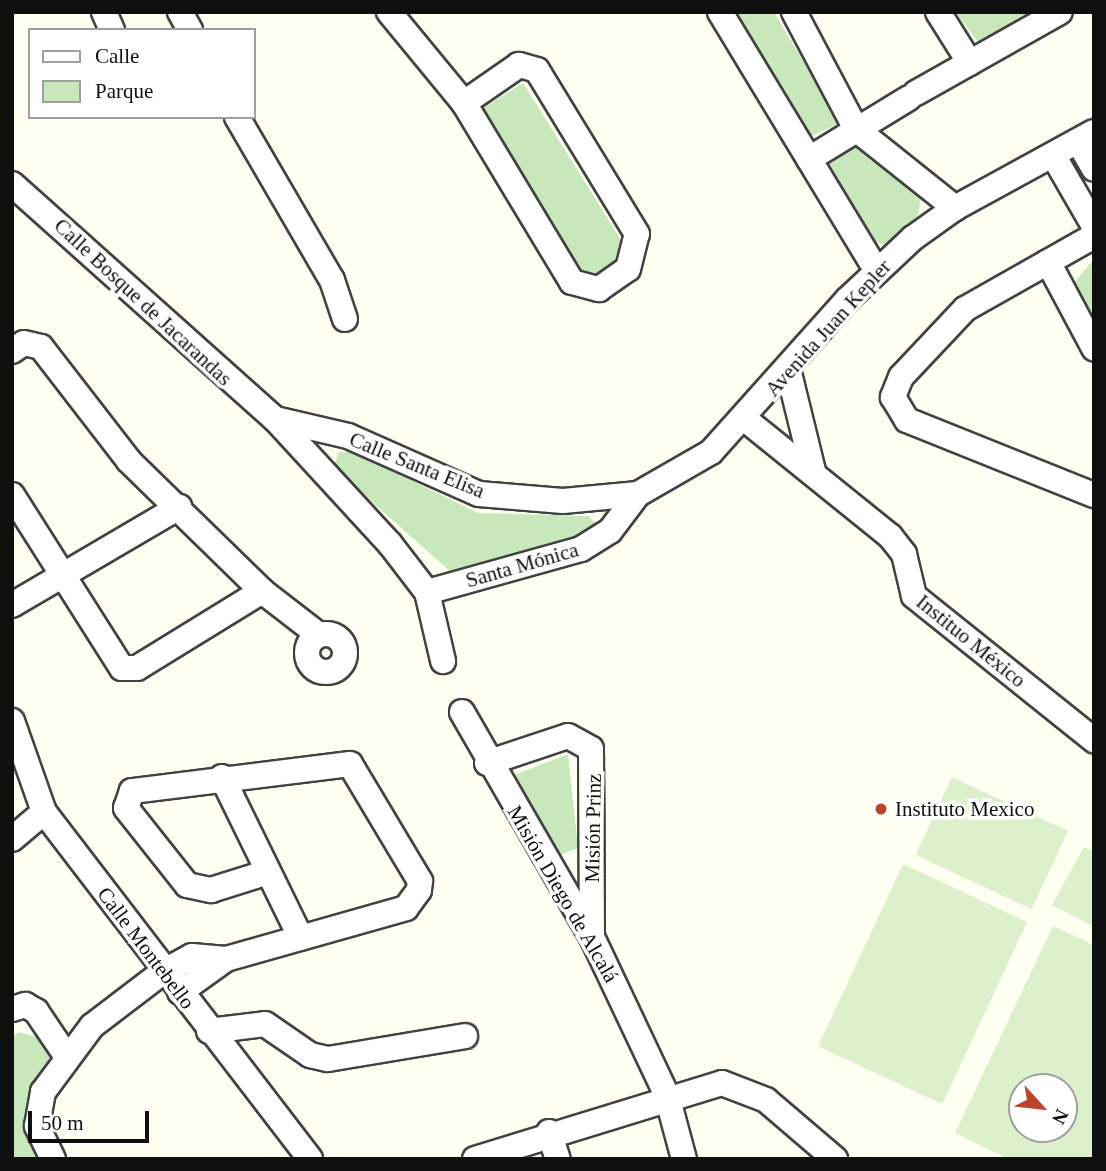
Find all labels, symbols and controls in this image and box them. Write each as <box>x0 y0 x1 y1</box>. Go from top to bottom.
legend <box>28 28 256 119</box>
text: Calle <box>95 44 139 68</box>
text: Parque <box>95 79 153 103</box>
street label: Calle Bosque de Jacarandas <box>49 213 237 391</box>
street label: Avenida Juan Kepler <box>760 254 896 402</box>
street label: Calle Santa Elisa <box>346 426 488 504</box>
street label: Santa Mónica <box>463 537 581 593</box>
street label: Instituo México <box>911 589 1031 693</box>
street label: Misión Prinz <box>579 773 607 883</box>
place label: Instituto Mexico <box>895 796 1034 822</box>
street label: Misión Diego de Alcalá <box>502 801 624 987</box>
marker: Instituto Mexico <box>873 801 889 817</box>
street label: Calle Montebello <box>92 882 200 1014</box>
north arrow <box>1008 1073 1078 1143</box>
scale bar <box>32 1098 152 1142</box>
text: N <box>1048 1106 1073 1128</box>
text: 50 m <box>41 1111 84 1135</box>

